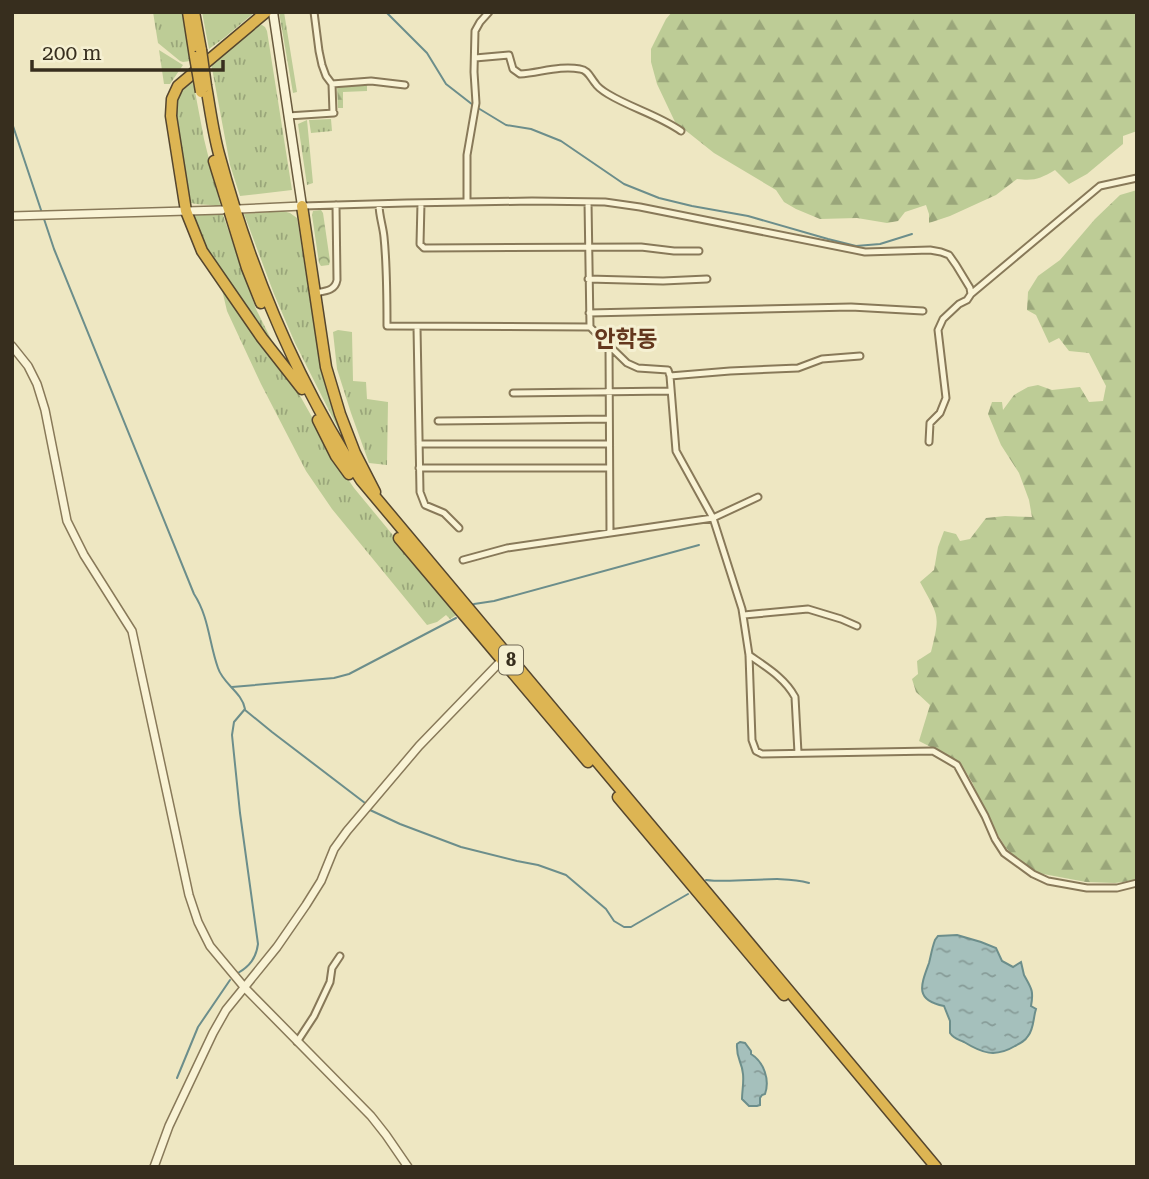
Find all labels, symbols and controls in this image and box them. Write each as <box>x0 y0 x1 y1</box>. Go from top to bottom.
scale bar <box>32 28 222 72</box>
text: 200 m <box>42 41 102 65</box>
district label: 안학동 <box>594 326 658 353</box>
road number: 8 <box>499 646 523 674</box>

